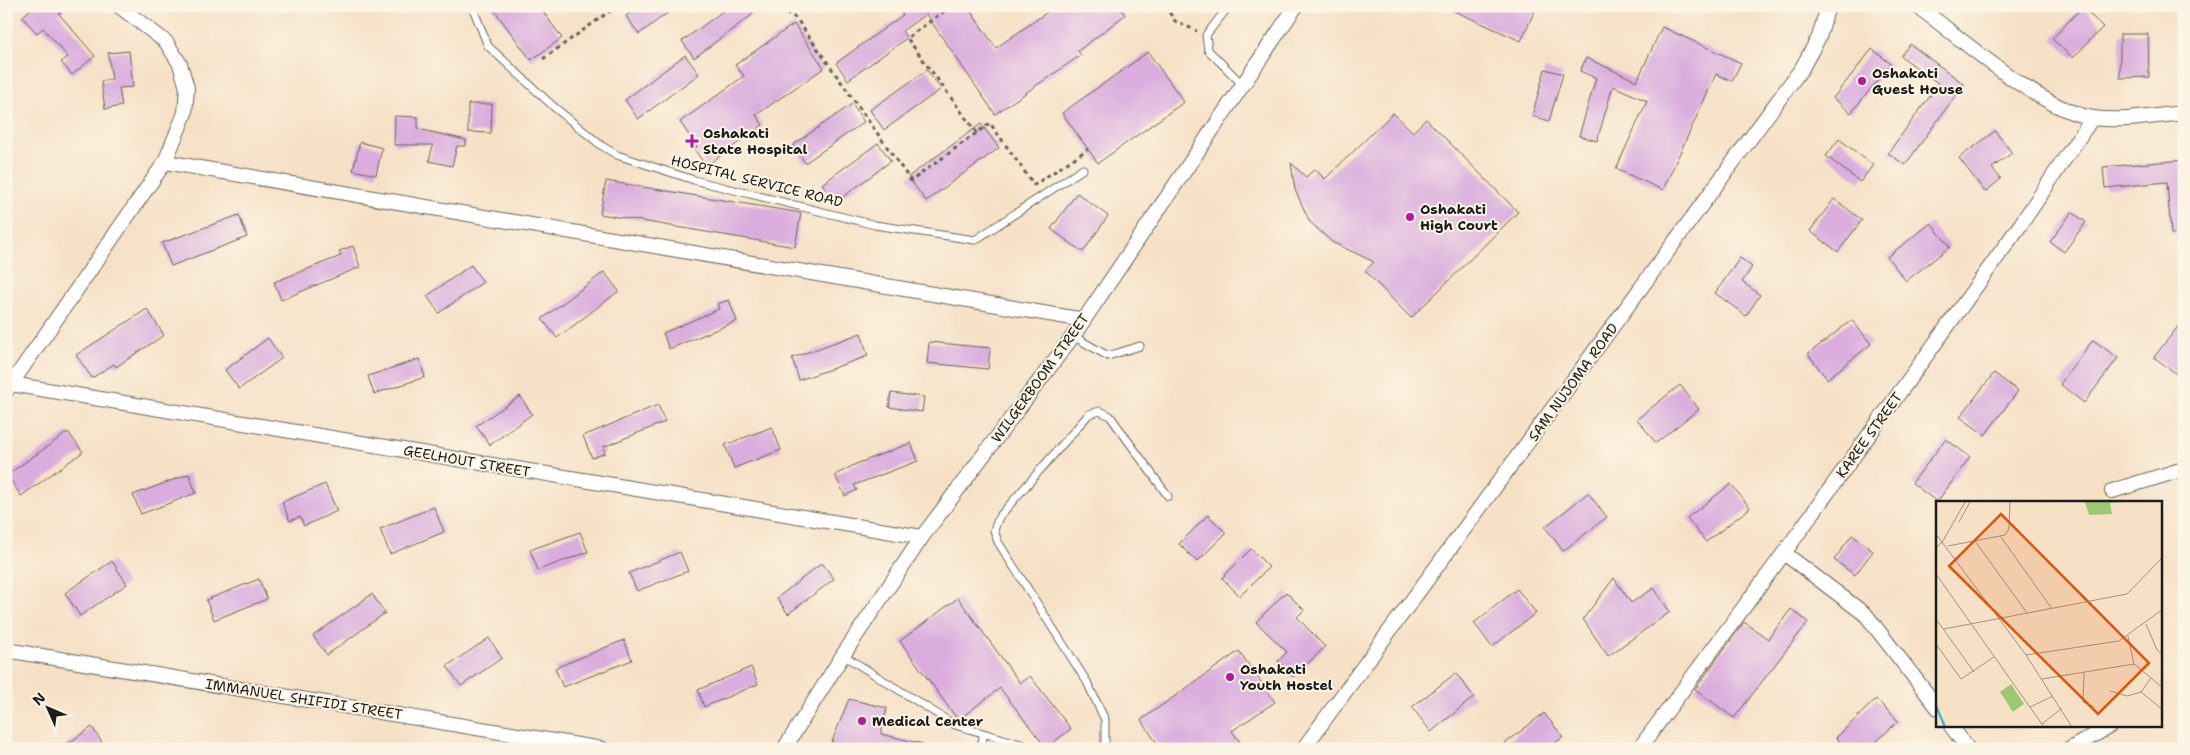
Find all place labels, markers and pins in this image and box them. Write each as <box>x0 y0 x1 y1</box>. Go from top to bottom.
place label: Oshakati Guest House <box>1872 64 1963 98</box>
marker: Oshakati Guest House <box>1856 75 1868 87</box>
place label: Oshakati State Hospital <box>703 124 807 158</box>
marker: Oshakati State Hospital <box>685 134 699 148</box>
place label: Oshakati High Court <box>1420 200 1498 234</box>
marker: Oshakati High Court <box>1404 211 1416 223</box>
place label: Oshakati Youth Hostel <box>1240 660 1333 694</box>
marker: Oshakati Youth Hostel <box>1224 671 1236 683</box>
place label: Medical Center <box>872 712 984 730</box>
marker: Medical Center <box>856 715 868 727</box>

